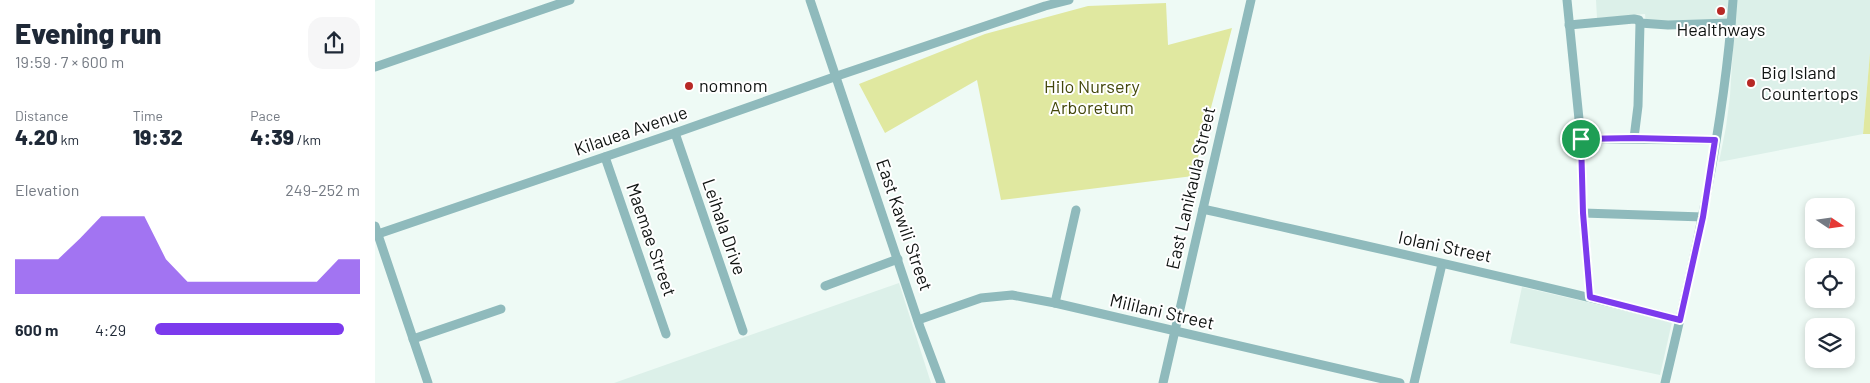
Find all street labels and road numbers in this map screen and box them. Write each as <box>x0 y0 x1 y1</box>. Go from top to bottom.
street label: Kilauea Avenue <box>571 100 690 160</box>
street label: East Lanikaula Street <box>1161 104 1219 271</box>
street label: East Kawili Street <box>872 156 938 294</box>
street label: Leihala Drive <box>698 176 752 278</box>
street label: Maemae Street <box>622 180 682 299</box>
street label: Iolani Street <box>1397 225 1494 267</box>
street label: Mililani Street <box>1108 288 1217 334</box>

